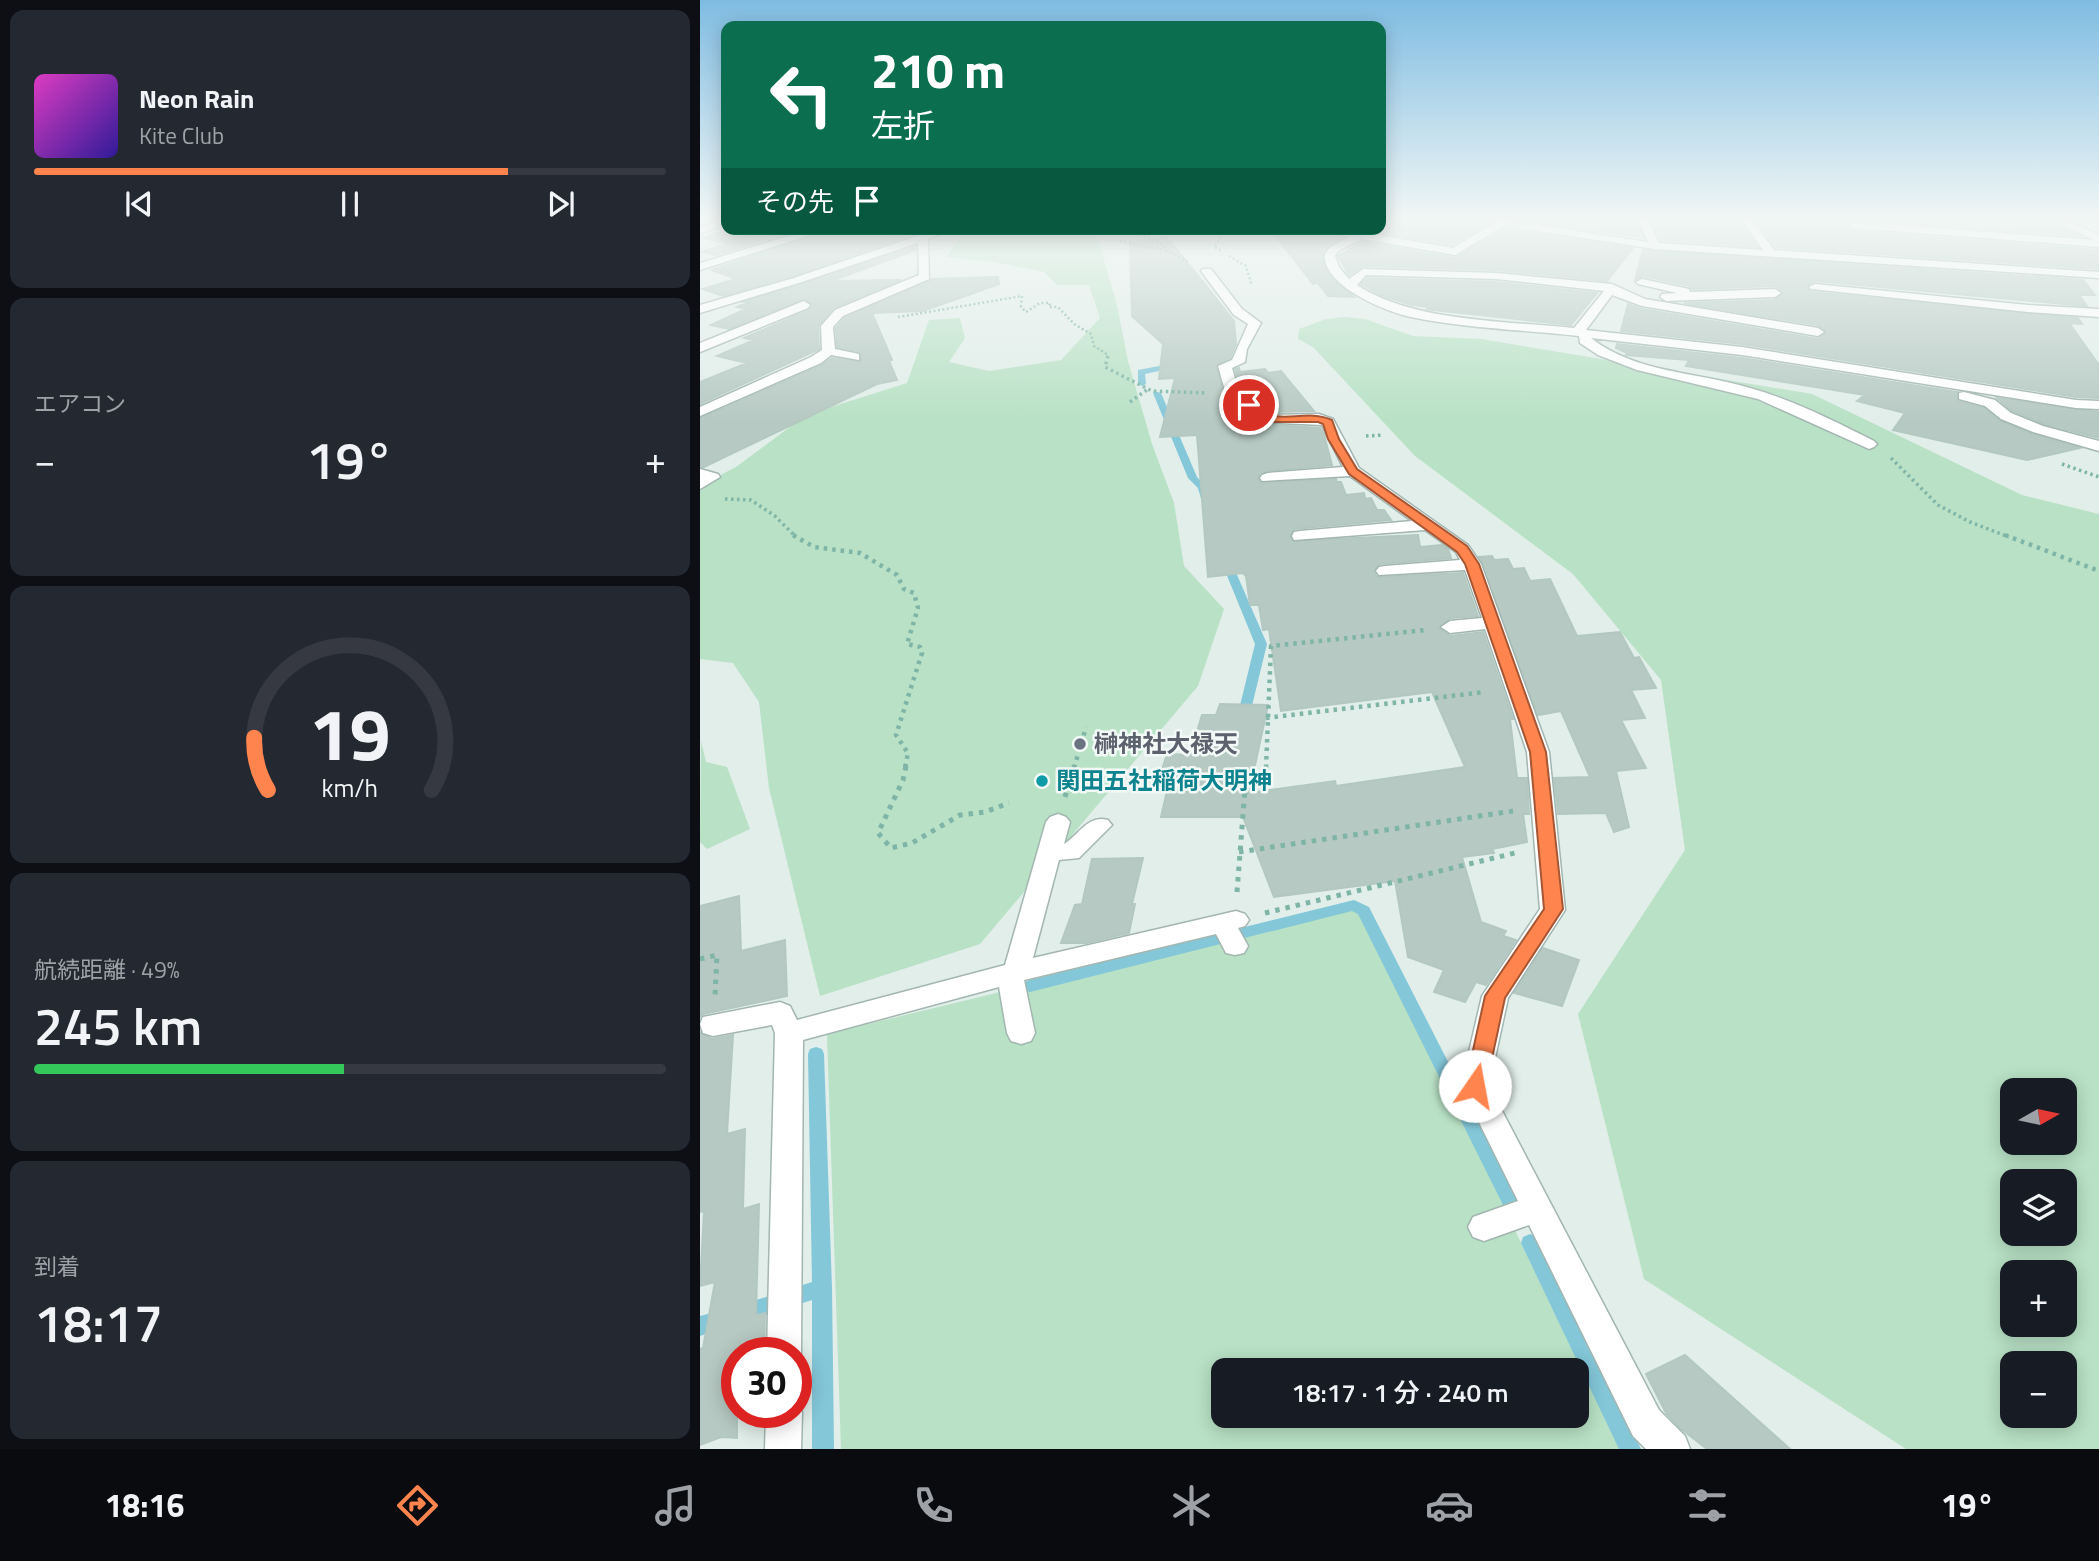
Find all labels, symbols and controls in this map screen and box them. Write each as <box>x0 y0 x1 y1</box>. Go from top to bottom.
text: 210 m <box>871 32 1005 107</box>
icon: left <box>756 49 847 140</box>
text: Neon Rain <box>139 79 254 118</box>
text: 左折 <box>871 101 935 149</box>
text: Kite Club <box>139 118 224 153</box>
text: その先 <box>756 182 834 221</box>
icon: arrive <box>848 182 886 220</box>
icon: previous <box>120 185 158 223</box>
icon: pause <box>331 185 369 223</box>
icon: next <box>542 185 580 223</box>
pin <box>1219 375 1279 435</box>
text: エアコン <box>34 386 126 421</box>
icon: arrive <box>1230 386 1268 424</box>
text: 19° <box>306 420 394 499</box>
text: − <box>34 431 55 489</box>
text: + <box>645 431 666 489</box>
text: 19 <box>309 679 391 789</box>
place label: 榊神社大禄天 <box>1094 725 1238 761</box>
marker: 榊神社大禄天 <box>1072 736 1088 752</box>
place label: 関田五社稲荷大明神 <box>1056 762 1272 798</box>
text: km/h <box>322 769 378 807</box>
marker: 関田五社稲荷大明神 <box>1034 773 1050 789</box>
text: 航続距離 · 49% <box>34 952 180 987</box>
text: 245 km <box>34 986 202 1065</box>
position arrow <box>1438 1049 1512 1123</box>
north arrow <box>2000 1078 2077 1155</box>
map controls <box>2000 1078 2077 1428</box>
button: layers <box>2000 1169 2077 1246</box>
text: 到着 <box>34 1249 80 1284</box>
button: + <box>2000 1260 2077 1337</box>
text: 18:17 <box>34 1283 163 1362</box>
speed limit sign: 30 <box>721 1337 812 1428</box>
button: − <box>2000 1351 2077 1428</box>
text: 18:17 · 1 分 · 240 m <box>1291 1373 1509 1412</box>
text: 18:16 <box>104 1481 184 1529</box>
icon: directions <box>393 1481 442 1530</box>
icon: music <box>651 1481 700 1530</box>
icon: phone <box>909 1481 958 1530</box>
icon: climate <box>1167 1481 1216 1530</box>
icon: car <box>1425 1481 1474 1530</box>
icon: filters <box>1683 1481 1732 1530</box>
text: 19° <box>1941 1481 1994 1529</box>

